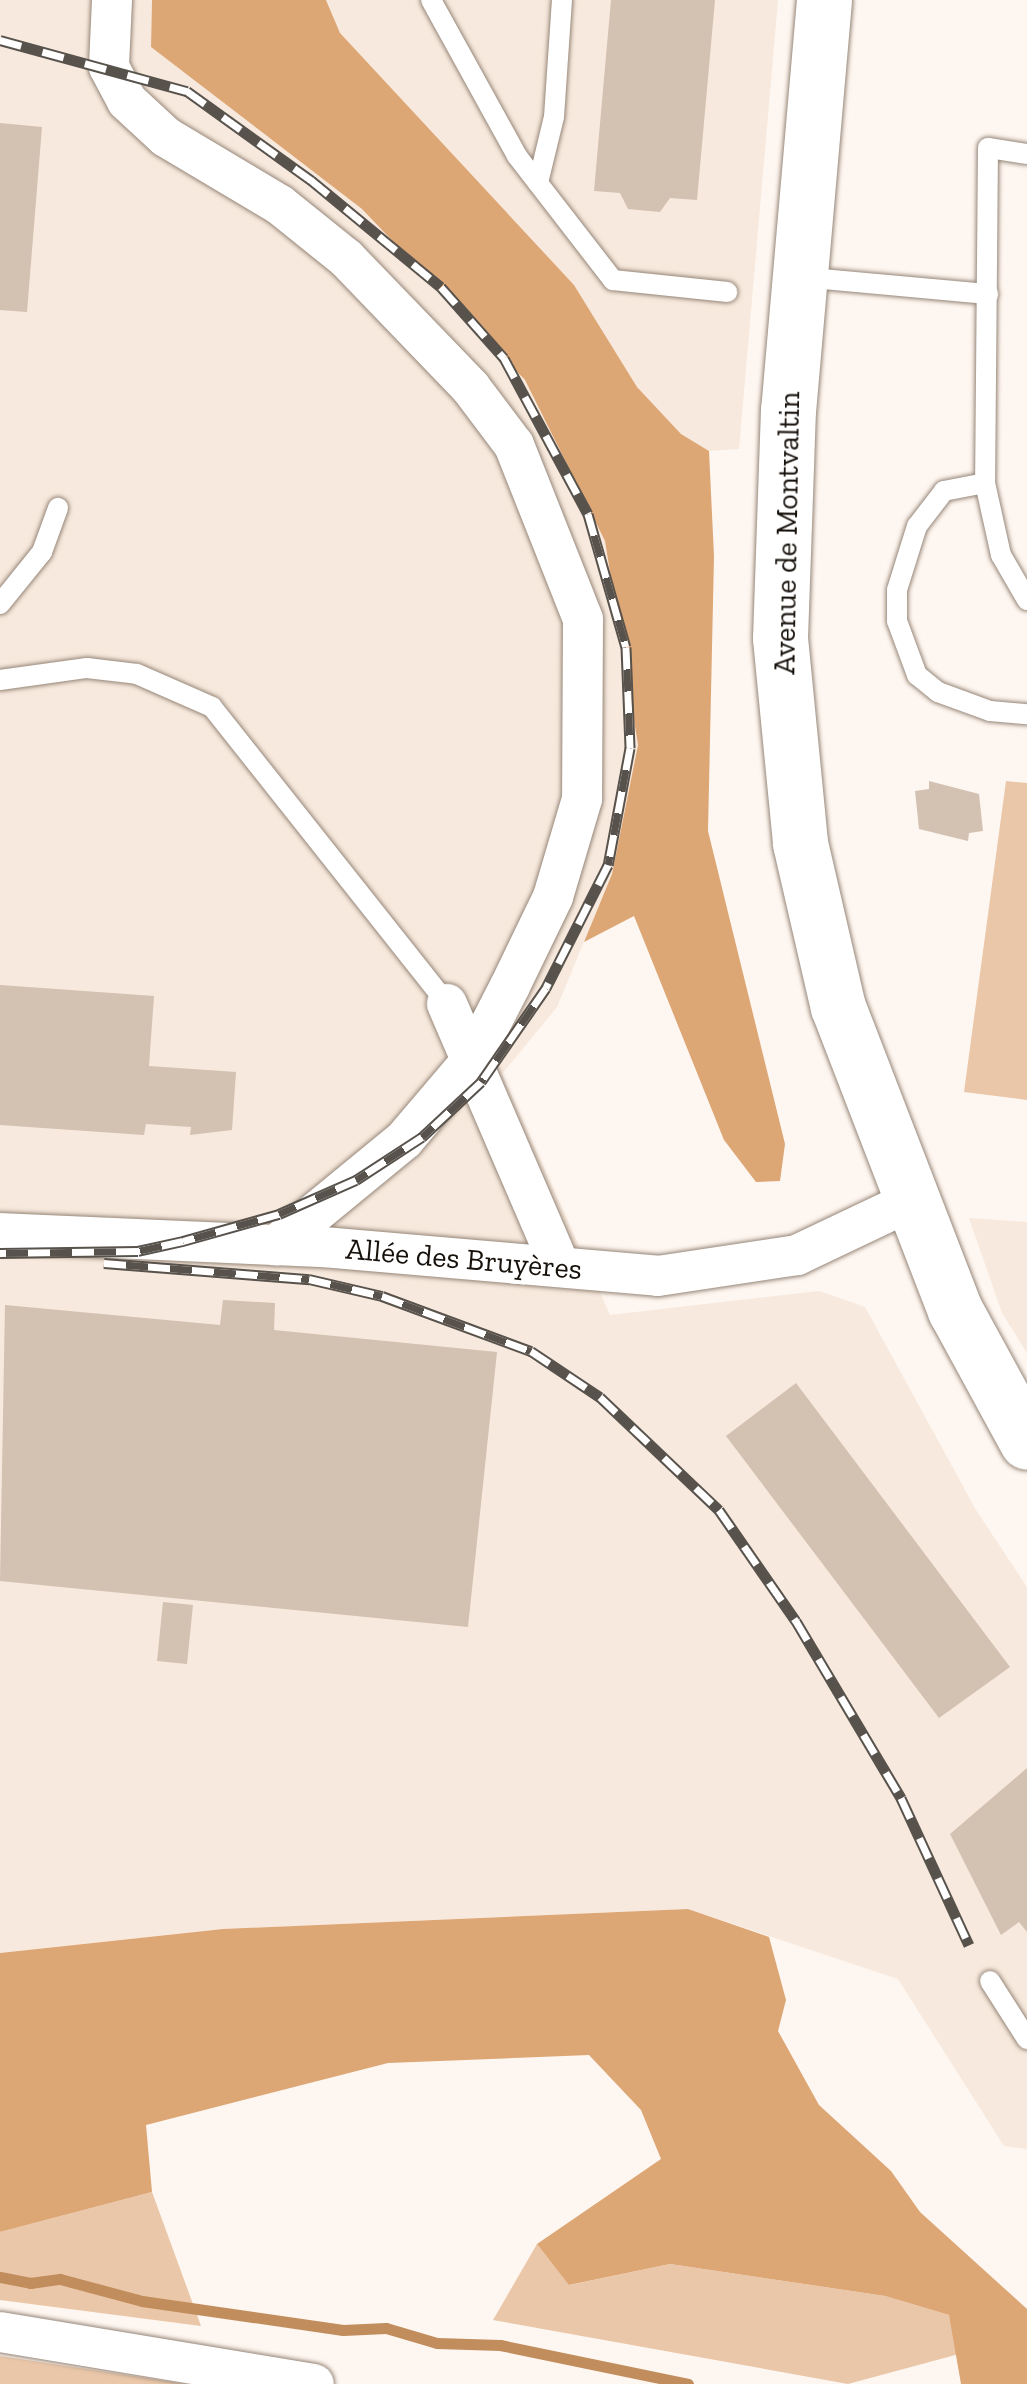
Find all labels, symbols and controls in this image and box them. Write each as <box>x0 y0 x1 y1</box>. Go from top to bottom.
street label: Avenue de Montvaltin <box>767 391 807 675</box>
street label: Allée des Bruyères <box>344 1231 584 1287</box>

